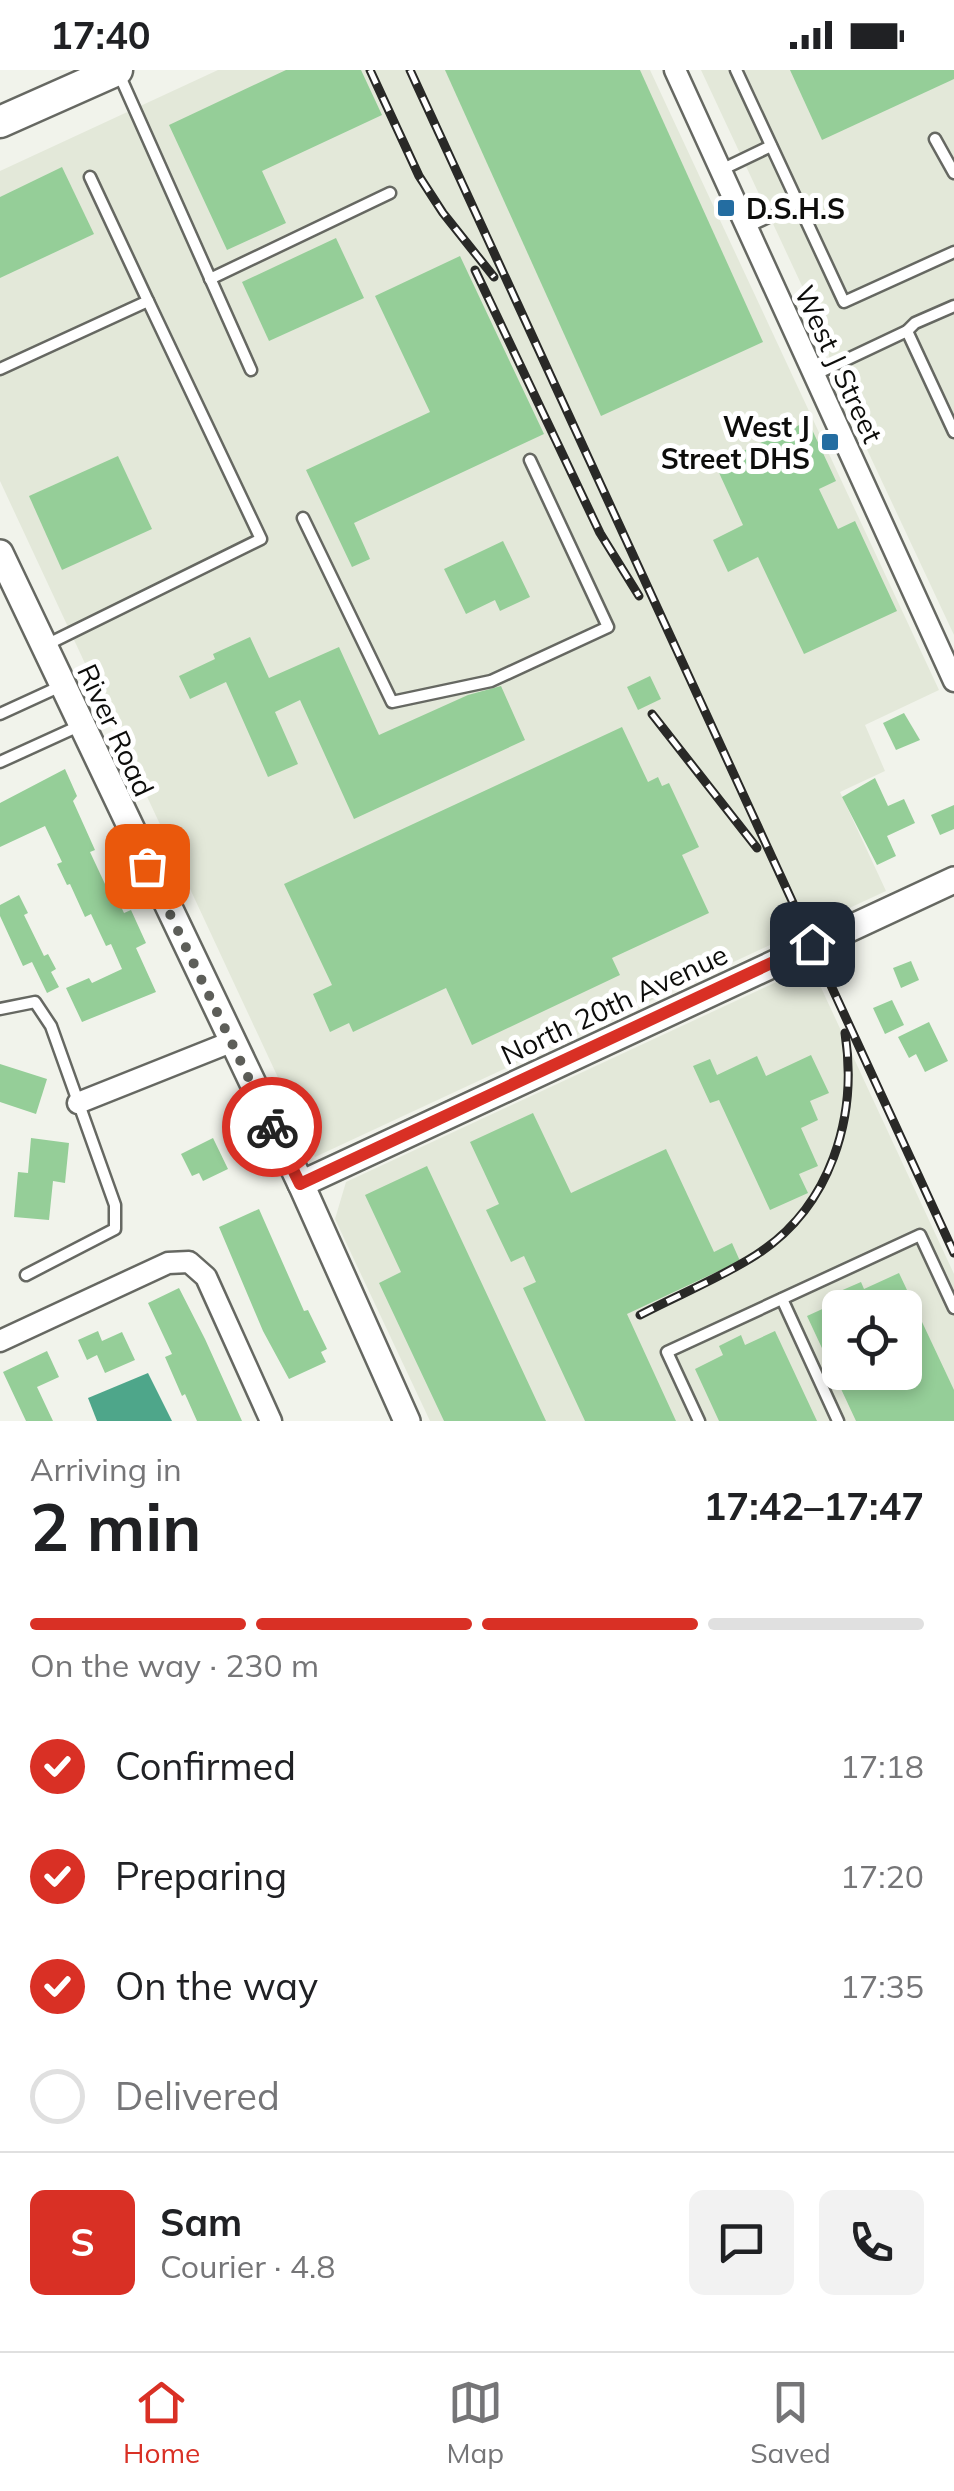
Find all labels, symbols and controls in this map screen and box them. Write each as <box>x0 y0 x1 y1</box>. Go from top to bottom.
text: 17:40 <box>50 11 151 59</box>
place label: D.S.H.S <box>746 191 845 226</box>
marker: D.S.H.S <box>715 197 737 219</box>
street label: West J Street <box>787 280 891 448</box>
place label: West J Street DHS <box>661 409 810 476</box>
marker: West J Street DHS <box>819 431 841 453</box>
street label: River Road <box>70 658 162 802</box>
pin <box>105 824 190 909</box>
icon: bag <box>120 839 175 894</box>
pin <box>770 902 855 987</box>
icon: home <box>785 917 840 972</box>
street label: North 20th Avenue <box>495 936 733 1072</box>
courier <box>222 1077 322 1177</box>
icon: bike <box>245 1100 300 1155</box>
map controls <box>822 1290 922 1390</box>
button: locate <box>822 1290 922 1390</box>
text: Arriving in <box>30 1449 182 1489</box>
text: 17:42–17:47 <box>704 1482 924 1530</box>
text: 2 min <box>30 1486 201 1567</box>
text: On the way · 230 m <box>30 1645 319 1685</box>
icon: check <box>30 1739 85 1794</box>
text: Confirmed <box>115 1742 296 1790</box>
text: 17:18 <box>840 1746 924 1786</box>
icon: check <box>30 1849 85 1904</box>
text: Preparing <box>115 1852 287 1900</box>
text: 17:20 <box>840 1856 924 1896</box>
icon: check <box>30 1959 85 2014</box>
text: On the way <box>115 1962 318 2010</box>
text: 17:35 <box>840 1966 924 2006</box>
text: Delivered <box>115 2072 280 2120</box>
button: chat <box>689 2190 794 2295</box>
button: phone <box>819 2190 924 2295</box>
text: Sam <box>160 2198 242 2246</box>
text: S <box>70 2218 95 2266</box>
text: Courier · 4.8 <box>160 2246 336 2286</box>
tab: Home <box>123 2375 200 2470</box>
tab: Map <box>446 2375 504 2470</box>
tab: Saved <box>750 2375 831 2470</box>

